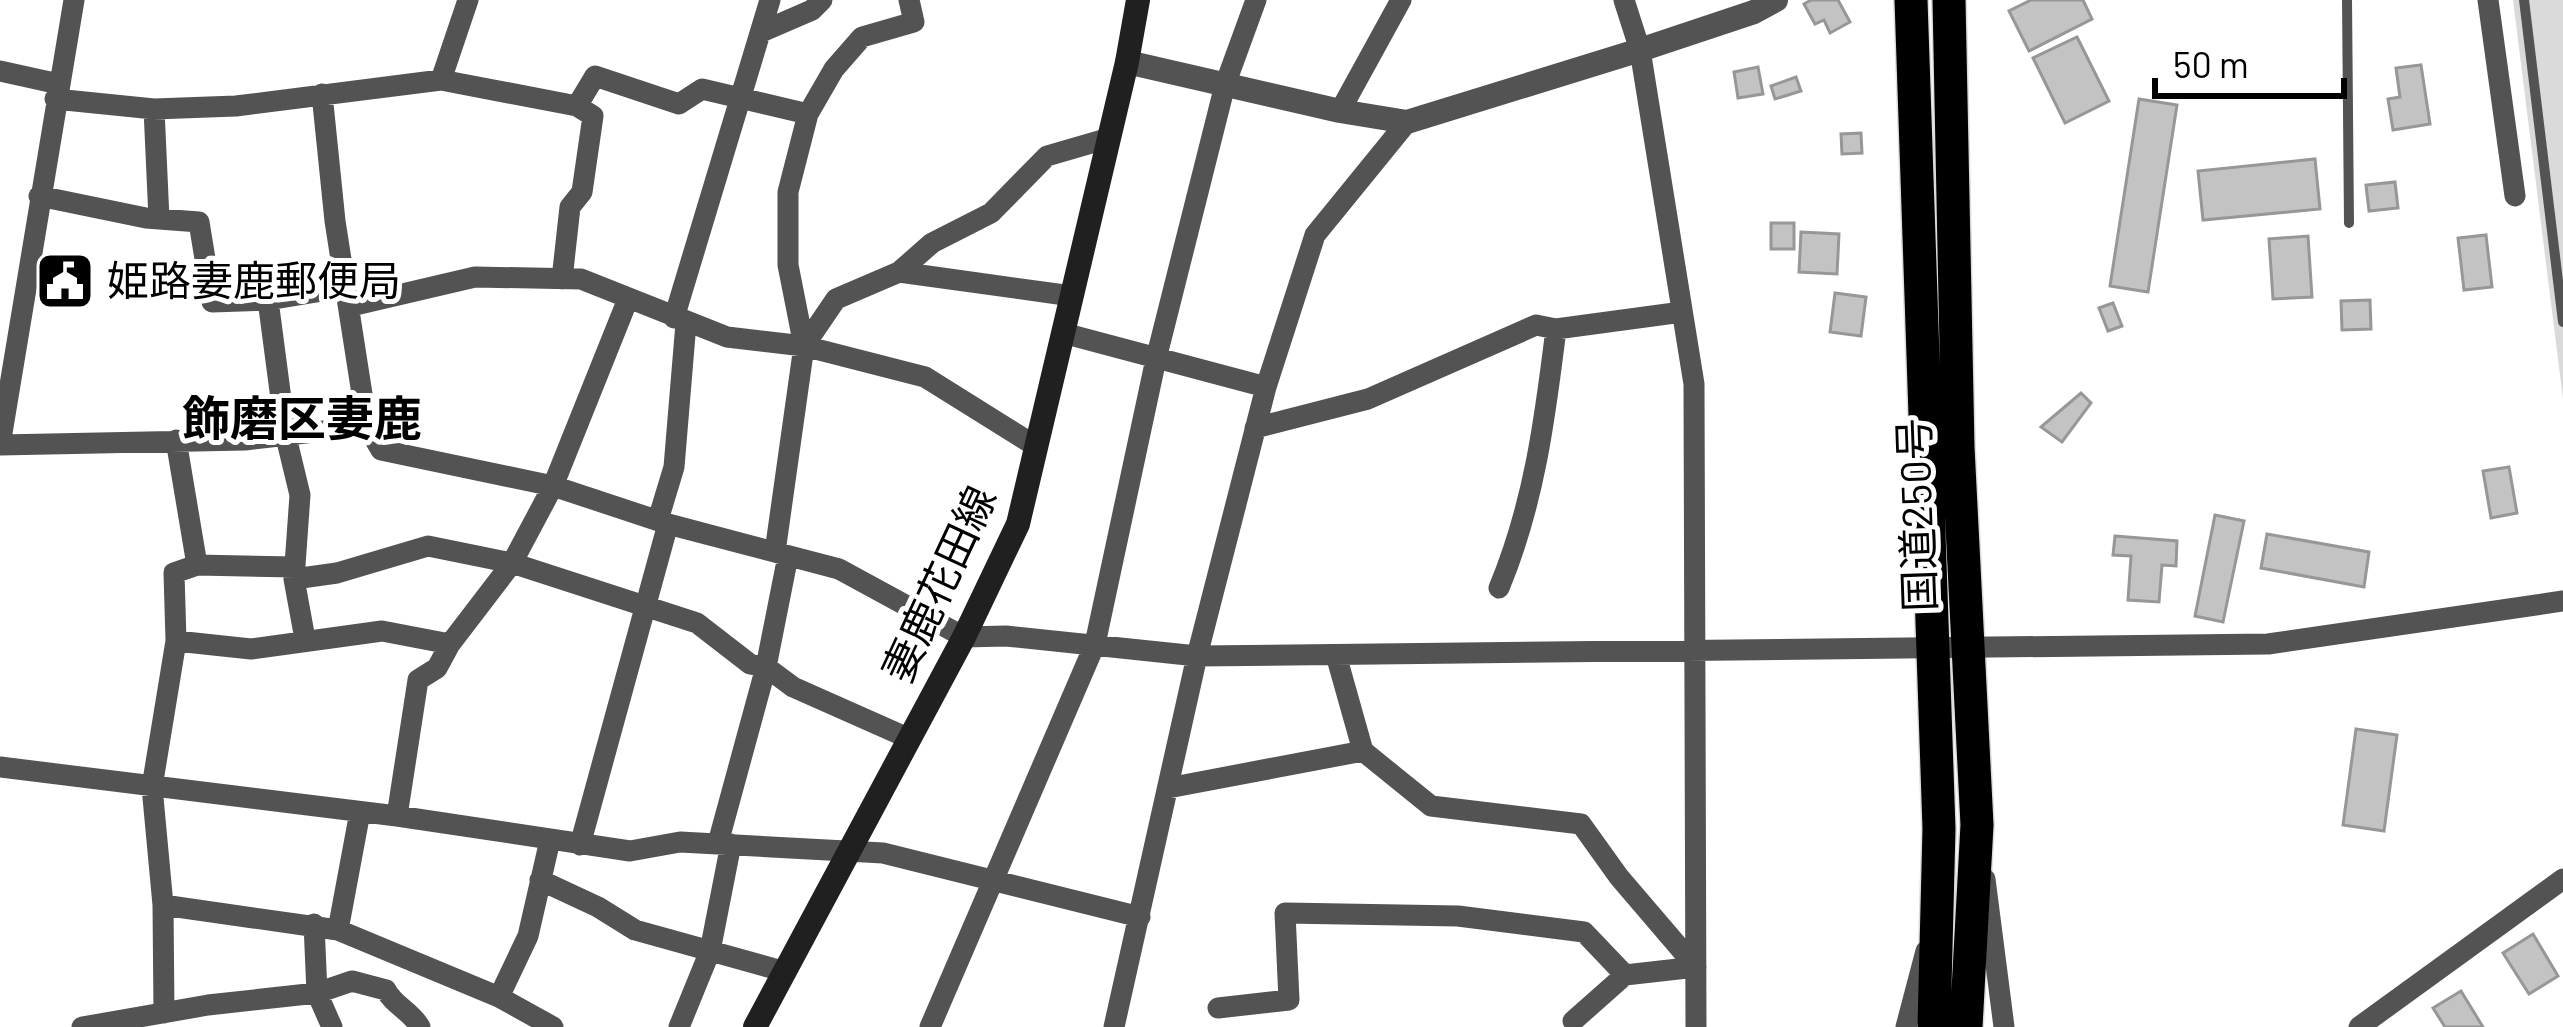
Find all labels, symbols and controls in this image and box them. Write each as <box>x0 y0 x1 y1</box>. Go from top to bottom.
scale bar <box>2155 24 2344 98</box>
text: 50 m <box>2173 42 2249 85</box>
public building icon: 姫路妻鹿郵便局 <box>34 250 96 312</box>
place label: 姫路妻鹿郵便局 <box>107 254 401 304</box>
district label: 飾磨区妻鹿 <box>182 388 422 446</box>
street label: 国道250号 <box>1887 417 1943 613</box>
street label: 妻鹿花田線 <box>870 477 1004 689</box>

